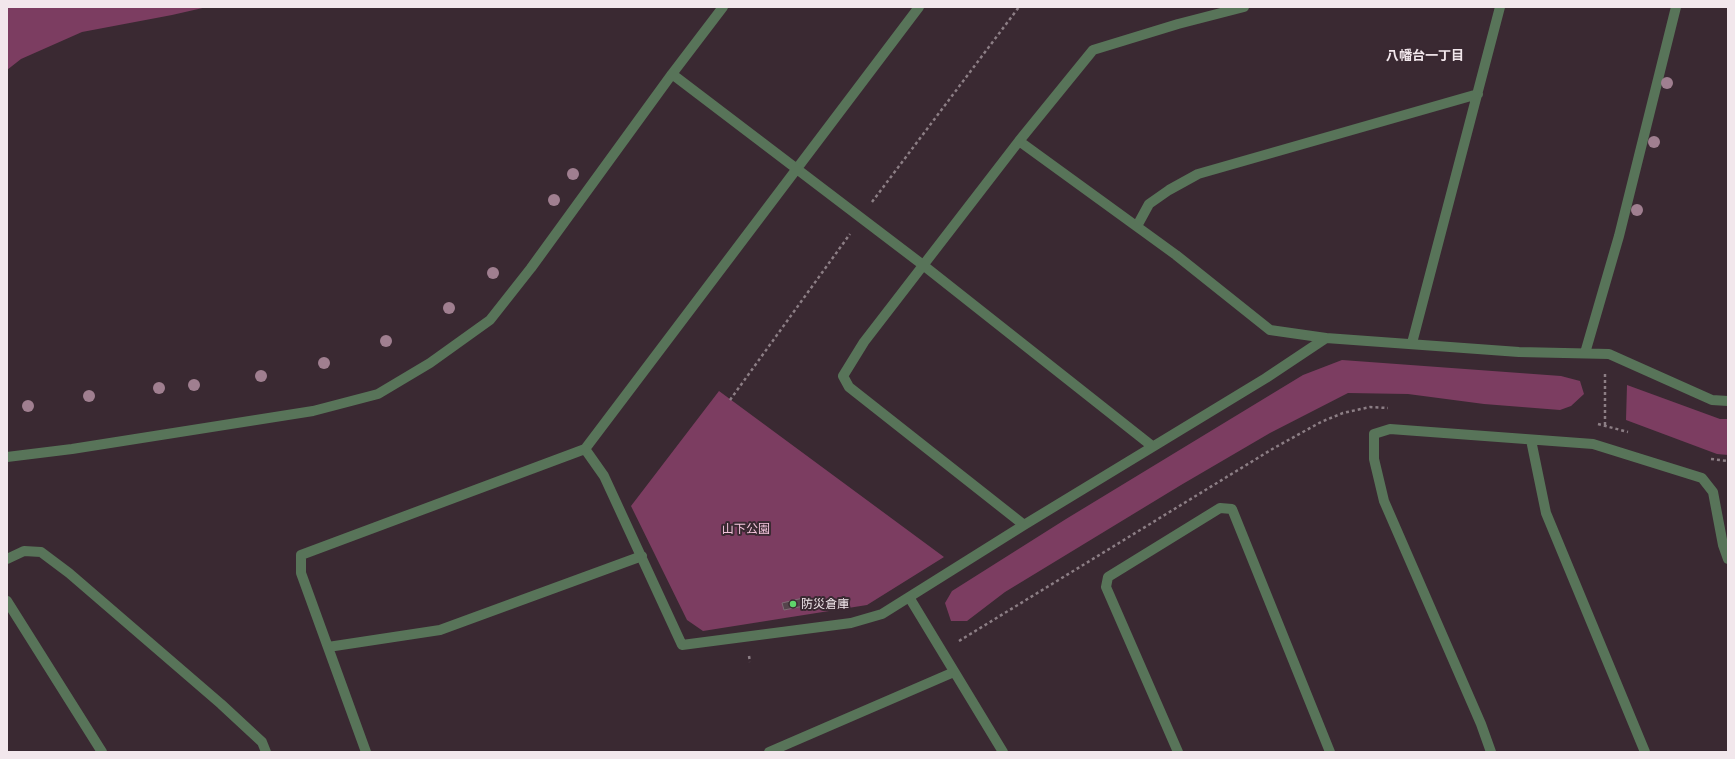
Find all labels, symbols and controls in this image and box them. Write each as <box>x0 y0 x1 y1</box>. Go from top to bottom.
district label: 八幡台一丁目 <box>1386 48 1464 64</box>
park label: 山下公園 <box>722 522 770 536</box>
place label: 防災倉庫 <box>801 597 849 611</box>
marker: 防災倉庫 <box>788 599 798 609</box>

